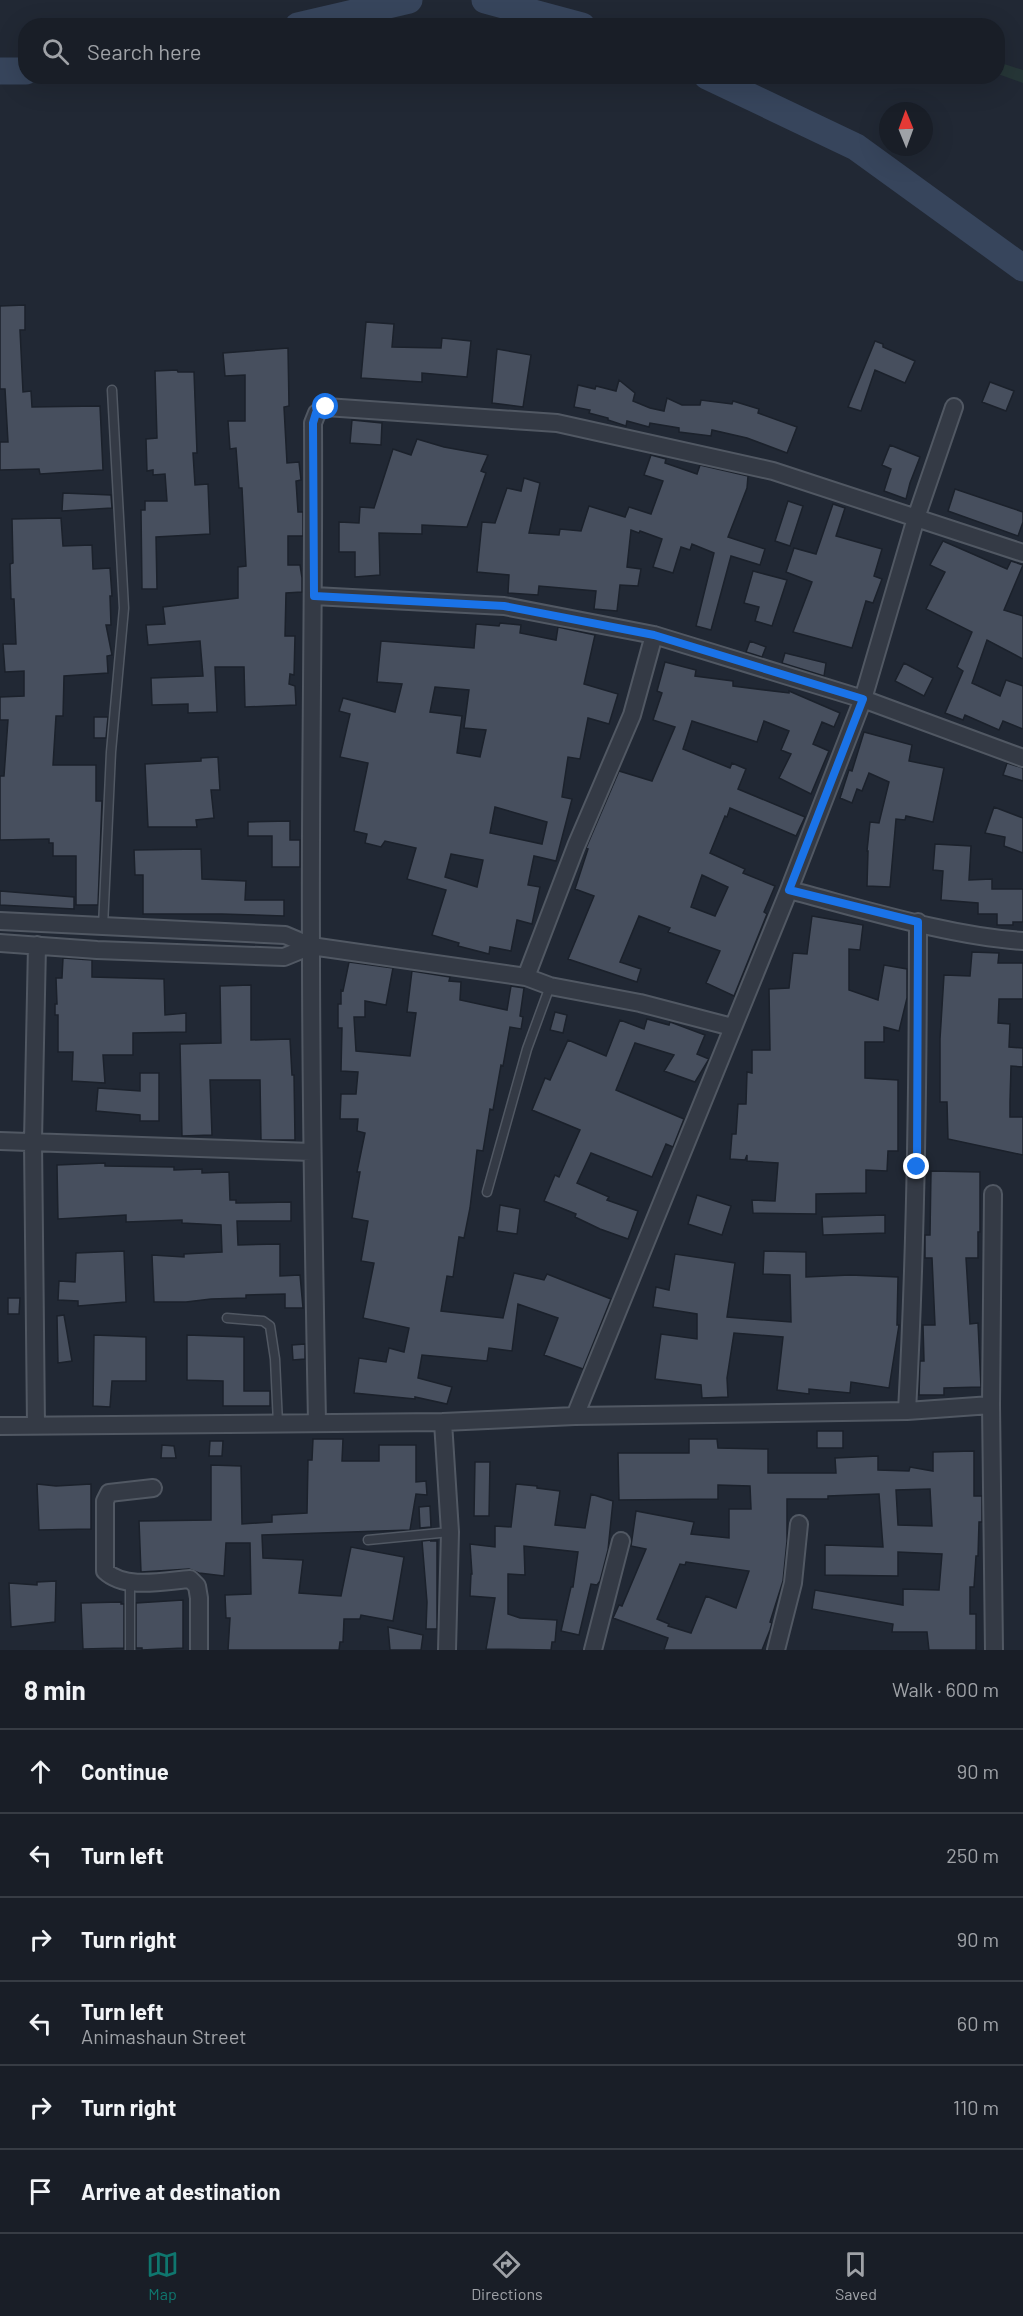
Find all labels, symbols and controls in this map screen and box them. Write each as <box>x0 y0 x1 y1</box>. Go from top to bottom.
search box <box>18 18 1005 84</box>
icon: search <box>39 35 72 68</box>
text: Search here <box>87 38 201 64</box>
north arrow <box>879 102 933 156</box>
route start <box>312 393 338 419</box>
route end <box>903 1153 929 1179</box>
text: 8 min <box>24 1674 86 1705</box>
text: Walk · 600 m <box>892 1677 999 1701</box>
icon: ahead <box>24 1755 57 1788</box>
text: Continue <box>81 1758 169 1784</box>
text: 90 m <box>957 1759 999 1783</box>
icon: left <box>24 1839 57 1872</box>
text: Turn left <box>81 1842 164 1868</box>
text: 250 m <box>946 1843 999 1867</box>
icon: right <box>24 1923 57 1956</box>
text: Turn right <box>81 1926 176 1952</box>
text: 90 m <box>957 1927 999 1951</box>
text: Turn left <box>81 1998 164 2024</box>
icon: left <box>24 2007 57 2040</box>
text: 60 m <box>957 2011 999 2035</box>
text: Animashaun Street <box>81 2024 247 2048</box>
icon: right <box>24 2091 57 2124</box>
text: Turn right <box>81 2094 176 2120</box>
text: 110 m <box>953 2095 999 2119</box>
icon: arrive <box>24 2175 57 2208</box>
text: Arrive at destination <box>81 2178 280 2204</box>
tab: Map <box>146 2248 179 2303</box>
tab: Directions <box>471 2248 543 2303</box>
tab: Saved <box>835 2248 877 2303</box>

